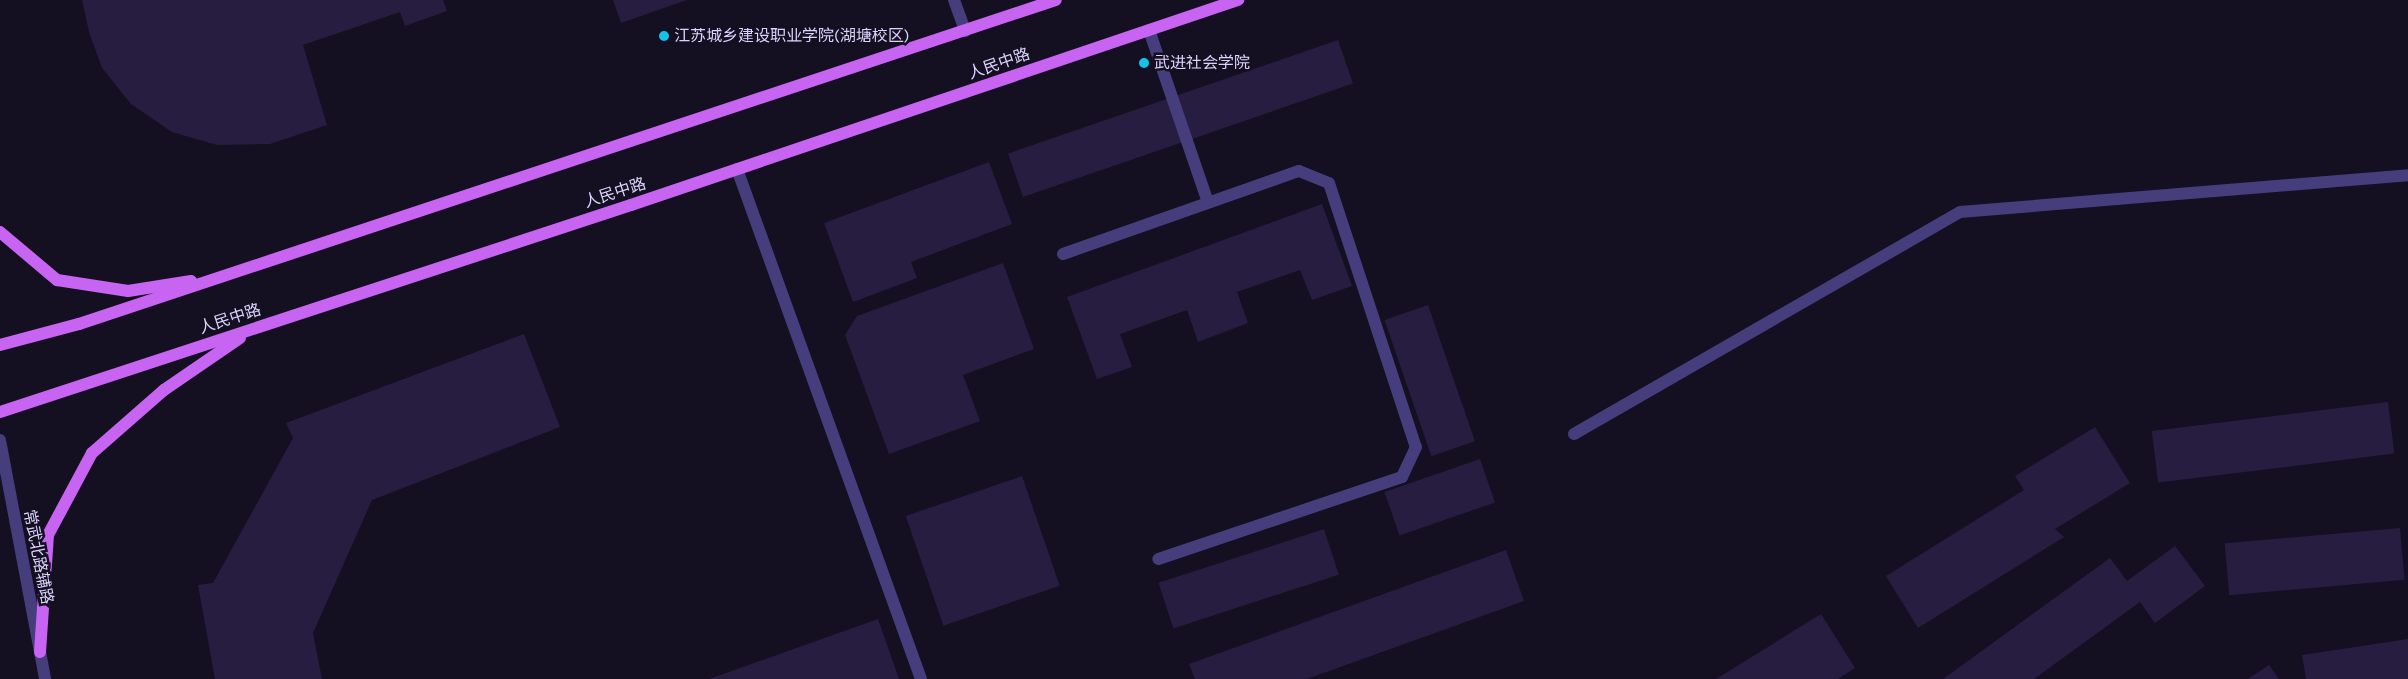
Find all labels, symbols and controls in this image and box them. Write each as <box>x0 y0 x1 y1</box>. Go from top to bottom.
place label: 江苏城乡建设职业学院(湖塘校区) <box>674 26 909 46</box>
marker: 江苏城乡建设职业学院(湖塘校区) <box>658 30 670 42</box>
street label: 人民中路 <box>966 45 1032 83</box>
place label: 武进社会学院 <box>1154 53 1250 73</box>
marker: 武进社会学院 <box>1138 57 1150 69</box>
street label: 人民中路 <box>582 174 648 212</box>
street label: 人民中路 <box>197 300 263 338</box>
street label: 常武北路辅路 <box>19 508 57 606</box>

